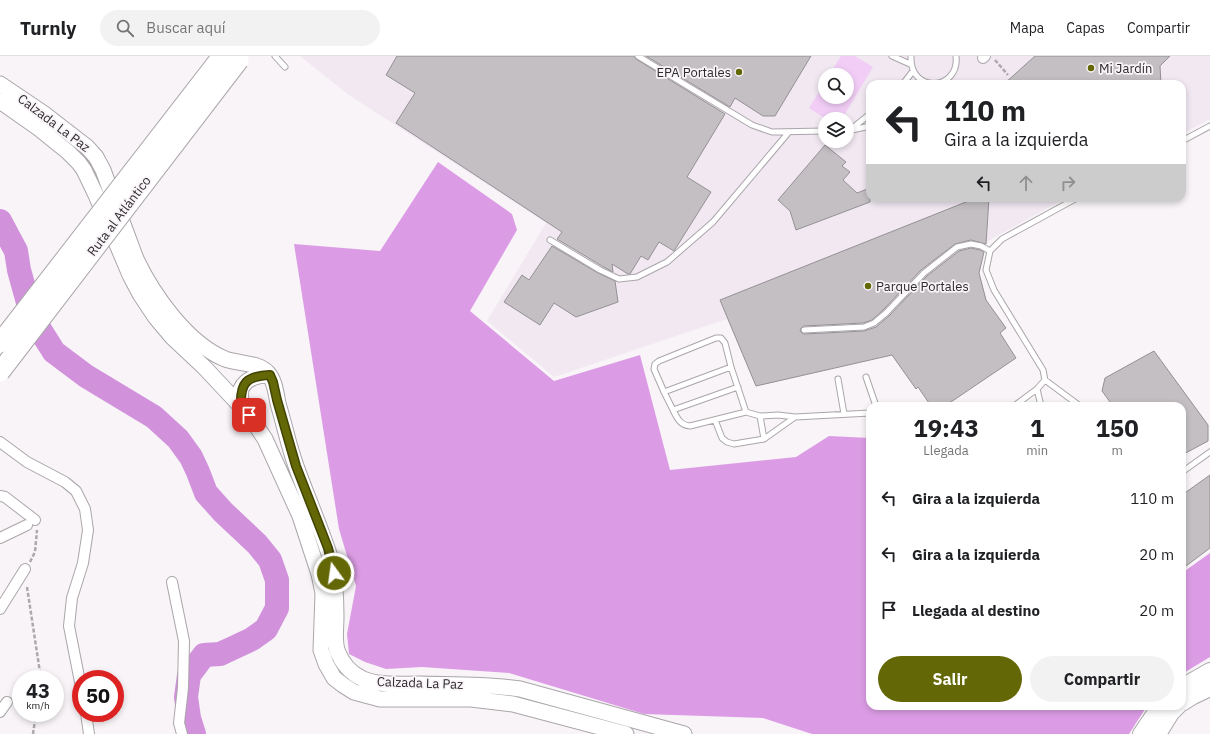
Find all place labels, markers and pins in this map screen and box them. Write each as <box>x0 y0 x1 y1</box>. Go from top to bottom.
place label: Mi Jardín <box>1099 60 1152 77</box>
marker: Mi Jardín <box>1086 63 1096 73</box>
place label: EPA Portales <box>656 64 731 81</box>
marker: EPA Portales <box>734 67 744 77</box>
place label: Parque Portales <box>876 278 969 295</box>
marker: Parque Portales <box>863 281 873 291</box>
pin <box>232 398 266 432</box>

